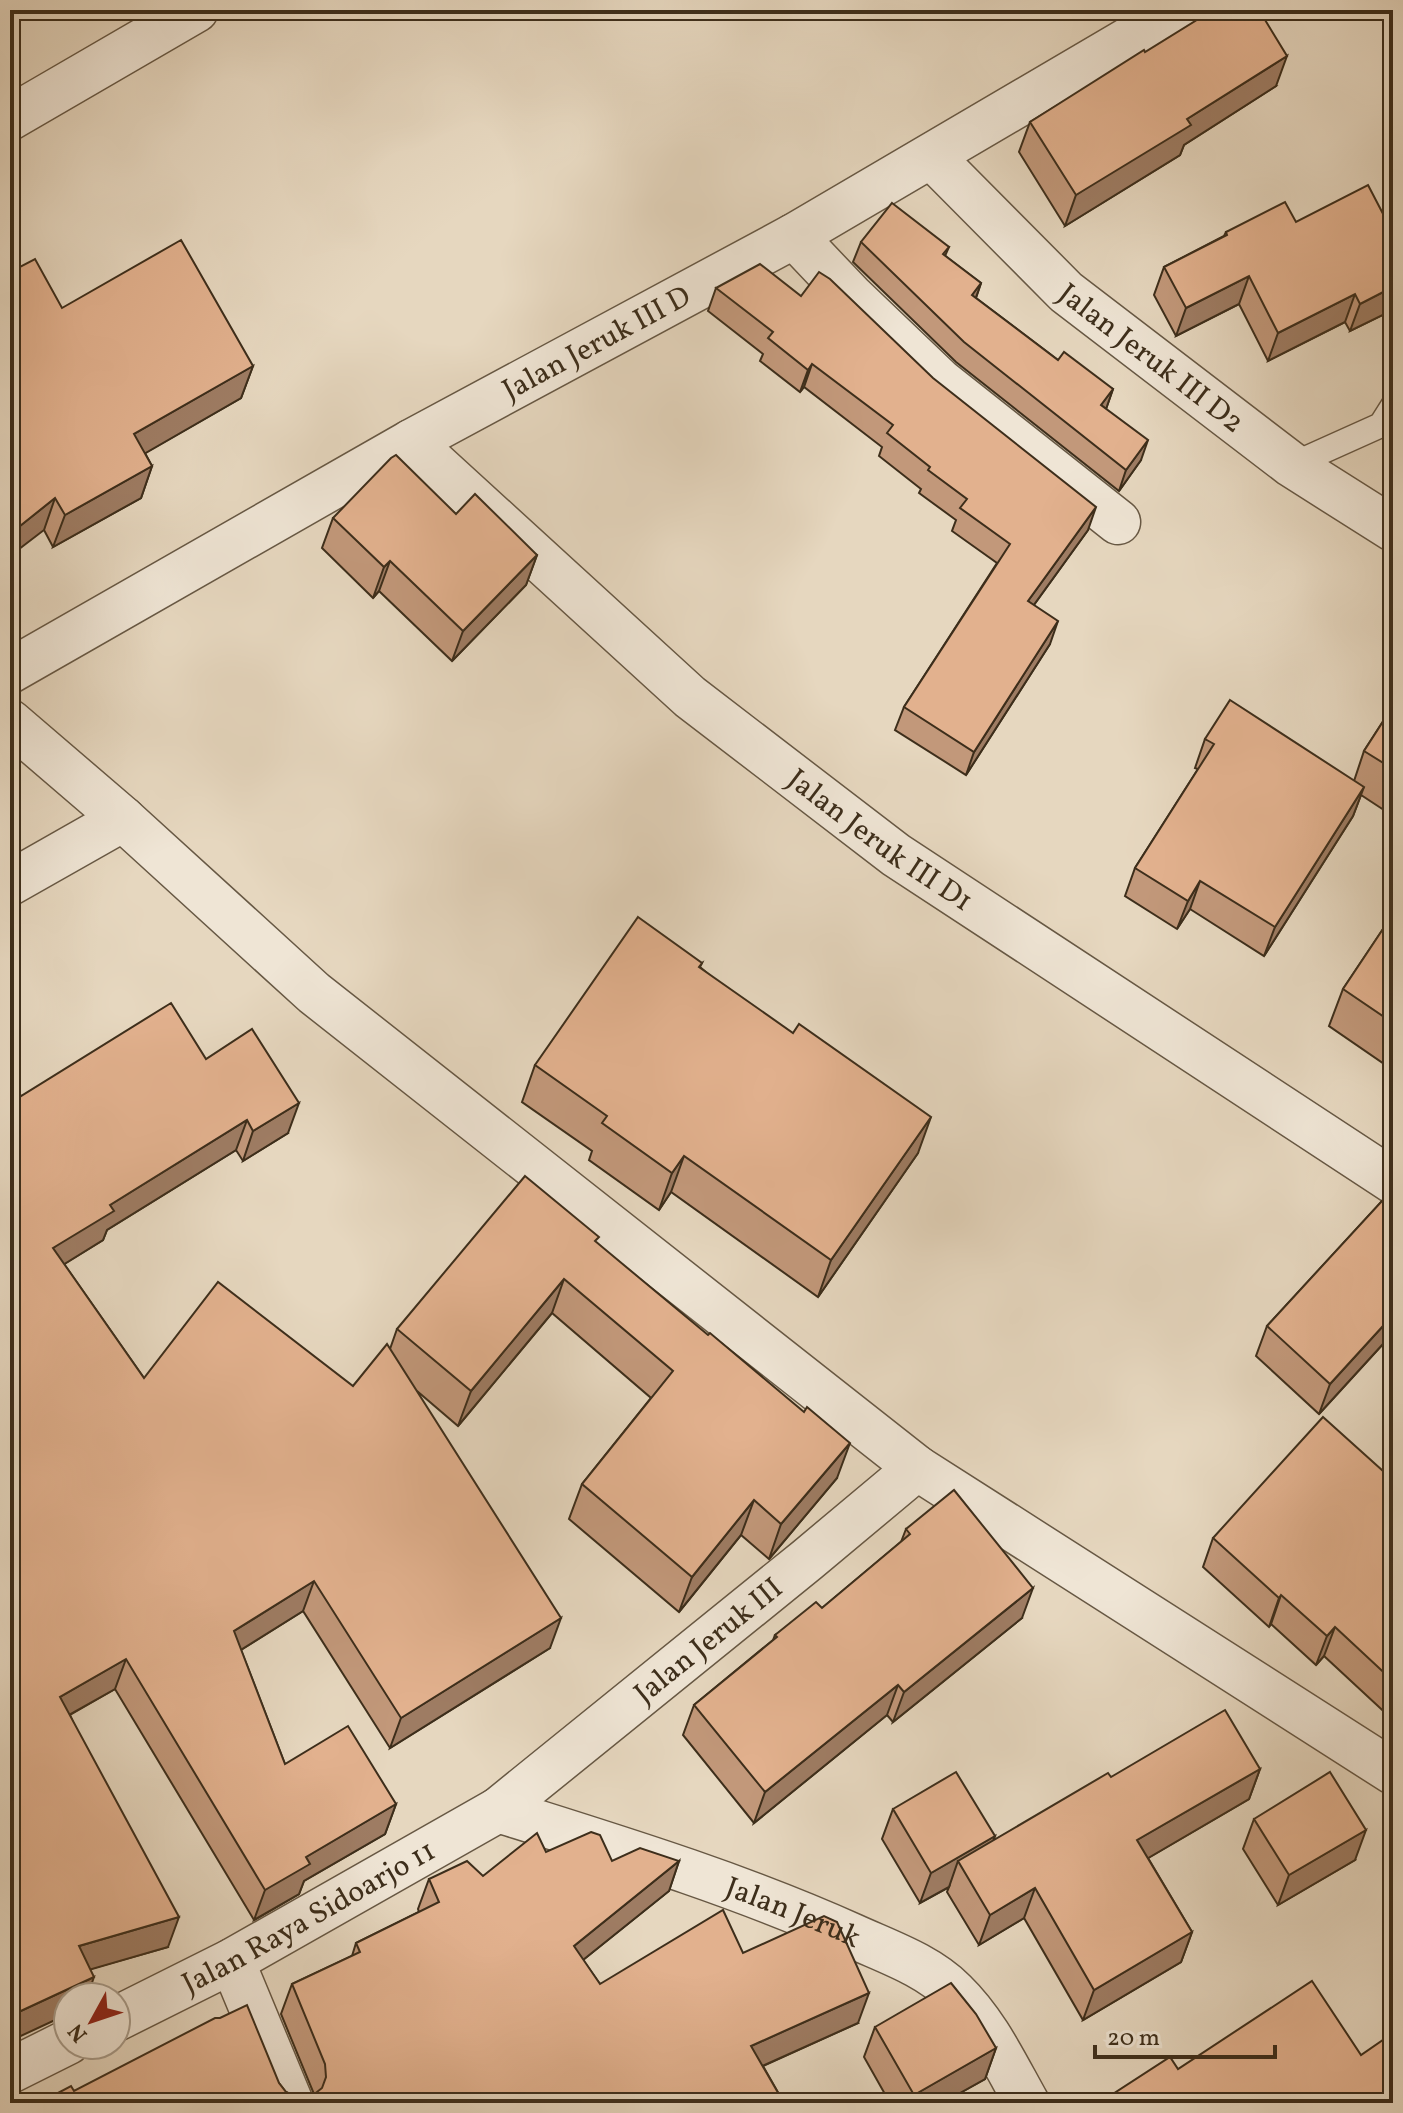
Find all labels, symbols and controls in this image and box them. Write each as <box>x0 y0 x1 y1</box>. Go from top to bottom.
street label: Jalan Jeruk III D2 <box>1048 274 1252 444</box>
street label: Jalan Jeruk III D <box>495 276 699 412</box>
street label: Jalan Jeruk III D1 <box>778 760 980 923</box>
street label: Jalan Jeruk III <box>626 1569 793 1715</box>
street label: Jalan Raya Sidoarjo 11 <box>175 1831 444 2006</box>
street label: Jalan Jeruk <box>719 1867 867 1960</box>
north arrow <box>52 1981 132 2061</box>
scale bar <box>1095 2009 1275 2059</box>
text: N <box>62 2016 96 2048</box>
text: 20 m <box>1107 2022 1160 2056</box>

